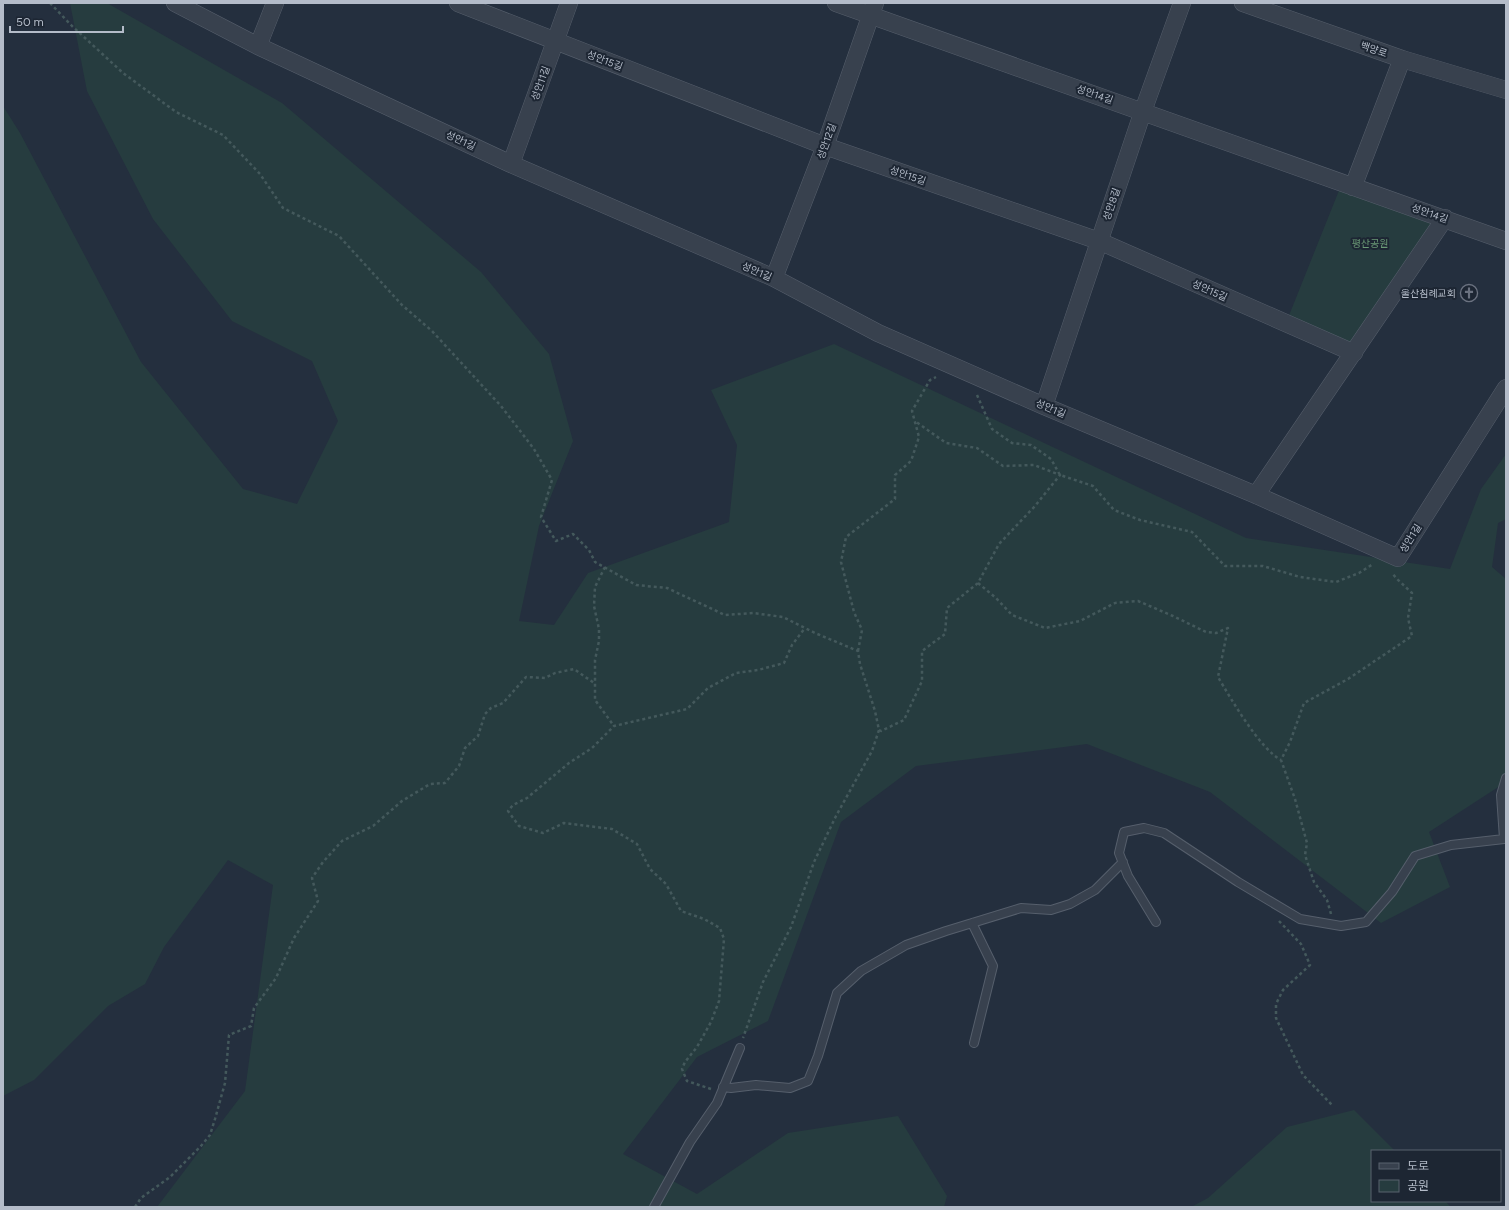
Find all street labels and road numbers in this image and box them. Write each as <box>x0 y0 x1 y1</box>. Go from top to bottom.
street label: 백양로 <box>1359 39 1389 60</box>
street label: 성안15길 <box>585 48 625 73</box>
street label: 성안11길 <box>528 64 553 102</box>
street label: 성안14길 <box>1075 82 1115 107</box>
street label: 성안12길 <box>814 121 839 161</box>
street label: 성안1길 <box>444 128 478 153</box>
street label: 성안15길 <box>888 163 928 188</box>
street label: 성안8길 <box>1100 186 1123 222</box>
street label: 성안14길 <box>1410 201 1450 226</box>
street label: 성안1길 <box>740 259 774 284</box>
street label: 성안15길 <box>1190 277 1230 304</box>
street label: 성안1길 <box>1034 396 1068 421</box>
street label: 성안1길 <box>1397 521 1424 555</box>

